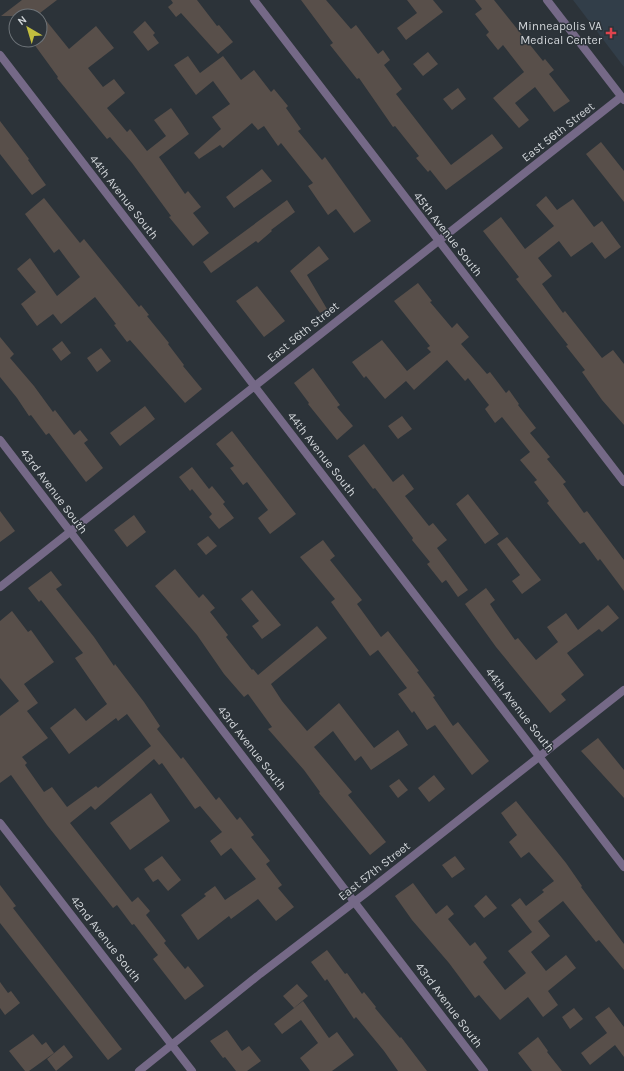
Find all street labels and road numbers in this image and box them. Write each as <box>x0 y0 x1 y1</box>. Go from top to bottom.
street label: East 56th Street <box>519 99 597 165</box>
street label: 44th Avenue South <box>87 152 161 242</box>
street label: 45th Avenue South <box>411 189 485 279</box>
street label: East 56th Street <box>264 299 342 365</box>
street label: 44th Avenue South <box>285 409 359 499</box>
street label: 43rd Avenue South <box>17 446 91 536</box>
street label: 44th Avenue South <box>483 665 557 755</box>
street label: 43rd Avenue South <box>215 703 289 793</box>
street label: East 57th Street <box>335 838 413 903</box>
street label: 42nd Avenue South <box>68 893 144 985</box>
street label: 43rd Avenue South <box>412 960 486 1050</box>

